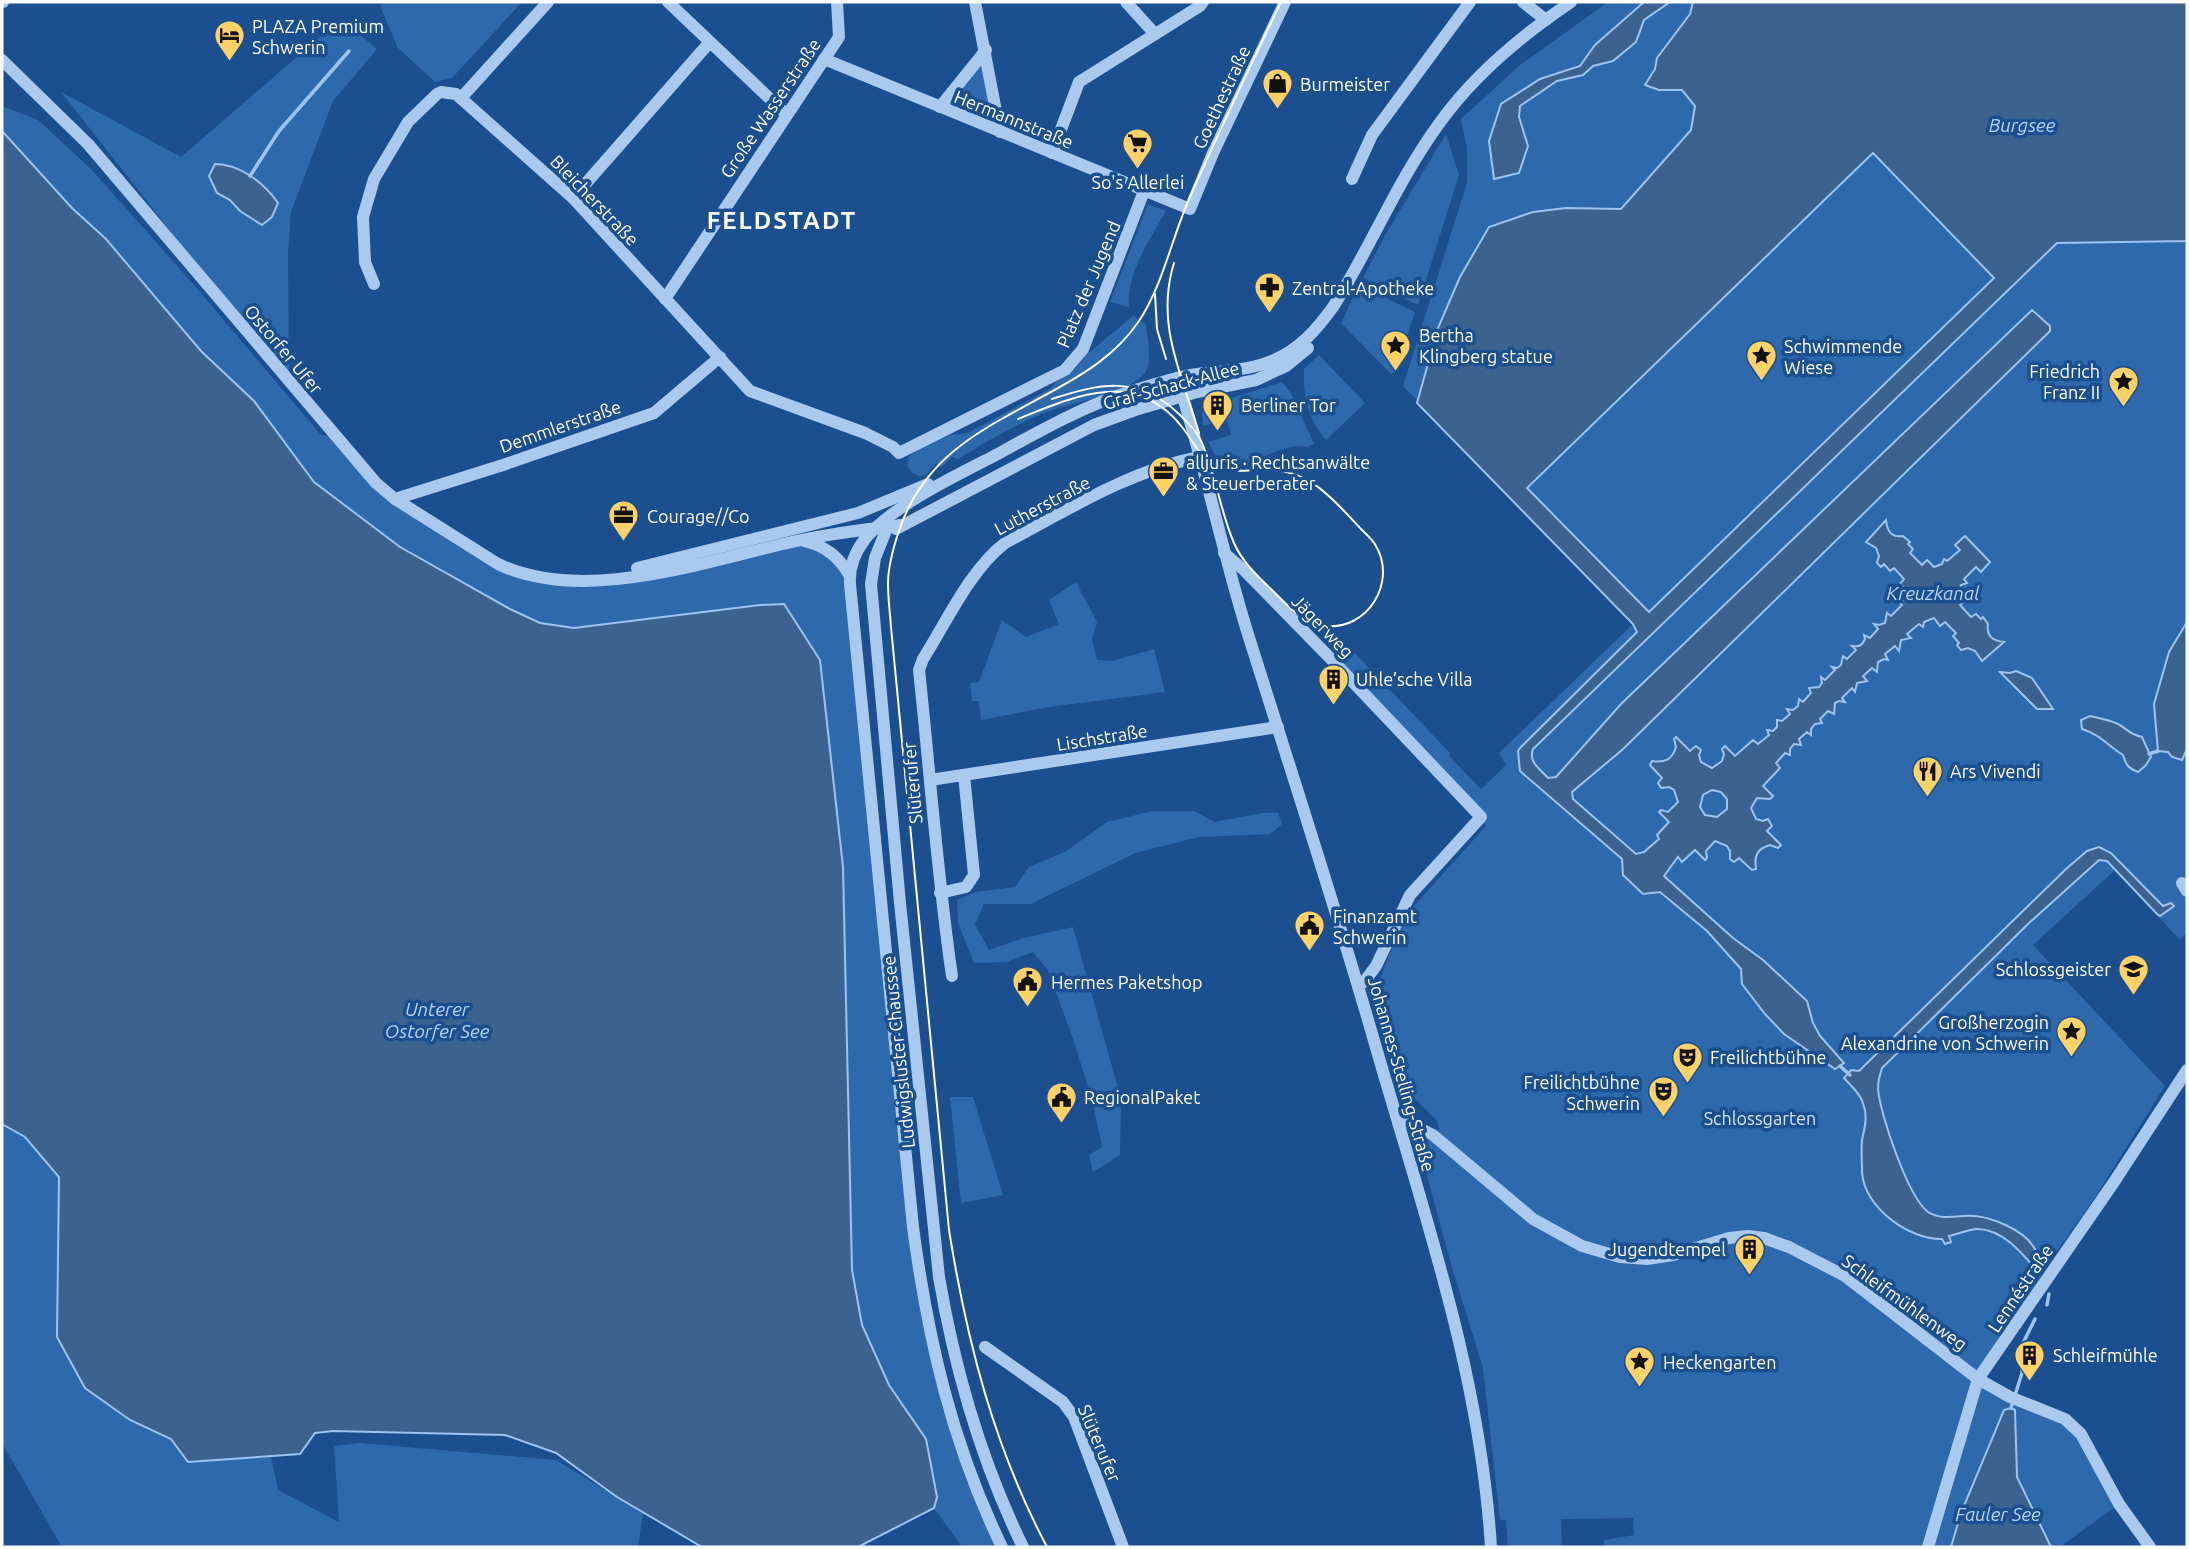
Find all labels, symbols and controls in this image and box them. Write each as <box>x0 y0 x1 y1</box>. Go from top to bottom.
place label: PLAZA Premium Schwerin <box>252 16 384 57</box>
hotel icon: PLAZA Premium Schwerin <box>212 19 246 63</box>
street label: Große Wasserstraße <box>716 34 824 182</box>
street label: Goethestraße <box>1188 42 1254 152</box>
shop icon: Burmeister <box>1260 67 1294 111</box>
place label: Burmeister <box>1300 74 1390 94</box>
street label: Hermannstraße <box>952 86 1076 152</box>
water label: Burgsee <box>1989 114 2056 136</box>
supermarket icon: So's Allerlei <box>1121 127 1155 171</box>
street label: Bleicherstraße <box>547 151 643 249</box>
place label: So's Allerlei <box>1092 172 1184 192</box>
district label: FELDSTADT <box>707 207 857 234</box>
street label: Platz der Jugend <box>1052 218 1124 350</box>
pharmacy icon: Zentral-Apotheke <box>1252 271 1286 315</box>
place label: Zentral-Apotheke <box>1292 278 1434 298</box>
street label: Ostorfer Ufer <box>241 301 327 398</box>
place label: Bertha Klingberg statue <box>1419 325 1553 366</box>
place icon: Bertha Klingberg statue <box>1379 328 1413 372</box>
place label: Schwimmende Wiese <box>1784 336 1902 377</box>
place icon: Schwimmende Wiese <box>1744 339 1778 383</box>
street label: Graf-Schack-Allee <box>1101 357 1241 413</box>
place label: Friedrich Franz II <box>2029 361 2100 402</box>
place icon: Friedrich Franz II <box>2106 364 2140 408</box>
building icon: Berliner Tor <box>1201 388 1235 432</box>
place label: Berliner Tor <box>1241 395 1336 415</box>
street label: Demmlerstraße <box>497 396 623 456</box>
place label: alljuris · Rechtsanwälte & Steuerberater <box>1186 452 1370 493</box>
office icon: alljuris · Rechtsanwälte & Steuerberater <box>1146 455 1180 499</box>
street label: Lutherstraße <box>991 471 1093 539</box>
office icon: Courage//Co <box>607 499 641 543</box>
place label: Courage//Co <box>647 506 750 526</box>
water label: Kreuzkanal <box>1886 582 1980 604</box>
street label: Jägerweg <box>1288 590 1358 662</box>
building icon: Uhle’sche Villa <box>1316 662 1350 706</box>
place label: Uhle’sche Villa <box>1356 669 1473 689</box>
street label: Lischstraße <box>1055 720 1149 754</box>
street label: Slüterufer <box>898 741 926 825</box>
restaurant icon: Ars Vivendi <box>1910 754 1944 798</box>
place label: Ars Vivendi <box>1950 761 2041 781</box>
place label: Finanzamt Schwerin <box>1333 906 1417 947</box>
public building icon: Finanzamt Schwerin <box>1293 909 1327 953</box>
school or university icon: Schlossgeister <box>2117 952 2151 996</box>
street label: Ludwigsluster Chaussee <box>878 955 918 1149</box>
place label: Schlossgeister <box>1996 959 2111 979</box>
public building icon: Hermes Paketshop <box>1011 965 1045 1009</box>
place label: Hermes Paketshop <box>1051 972 1203 992</box>
street label: Johannes-Stelling-Straße <box>1365 974 1439 1174</box>
water label: Unterer Ostorfer See <box>385 998 490 1042</box>
place label: Großherzogin Alexandrine von Schwerin <box>1841 1012 2049 1053</box>
place icon: Großherzogin Alexandrine von Schwerin <box>2055 1015 2089 1059</box>
theatre icon: Freilichtbühne <box>1670 1040 1704 1084</box>
place label: Freilichtbühne <box>1710 1047 1826 1067</box>
place label: Freilichtbühne Schwerin <box>1524 1072 1640 1113</box>
theatre icon: Freilichtbühne Schwerin <box>1646 1075 1680 1119</box>
public building icon: RegionalPaket <box>1044 1080 1078 1124</box>
place label: RegionalPaket <box>1084 1087 1200 1107</box>
park label: Schlossgarten <box>1704 1108 1816 1128</box>
building icon: Jugendtempel <box>1732 1232 1766 1276</box>
place label: Jugendtempel <box>1608 1239 1726 1259</box>
street label: Lennéstraße <box>1983 1240 2057 1336</box>
street label: Schleifmühlenweg <box>1839 1250 1971 1354</box>
building icon: Schleifmühle <box>2013 1338 2047 1382</box>
place icon: Heckengarten <box>1623 1345 1657 1389</box>
place label: Schleifmühle <box>2053 1345 2158 1365</box>
place label: Heckengarten <box>1663 1352 1777 1372</box>
street label: Slüterufer <box>1075 1401 1125 1485</box>
water label: Fauler See <box>1955 1503 2041 1525</box>

